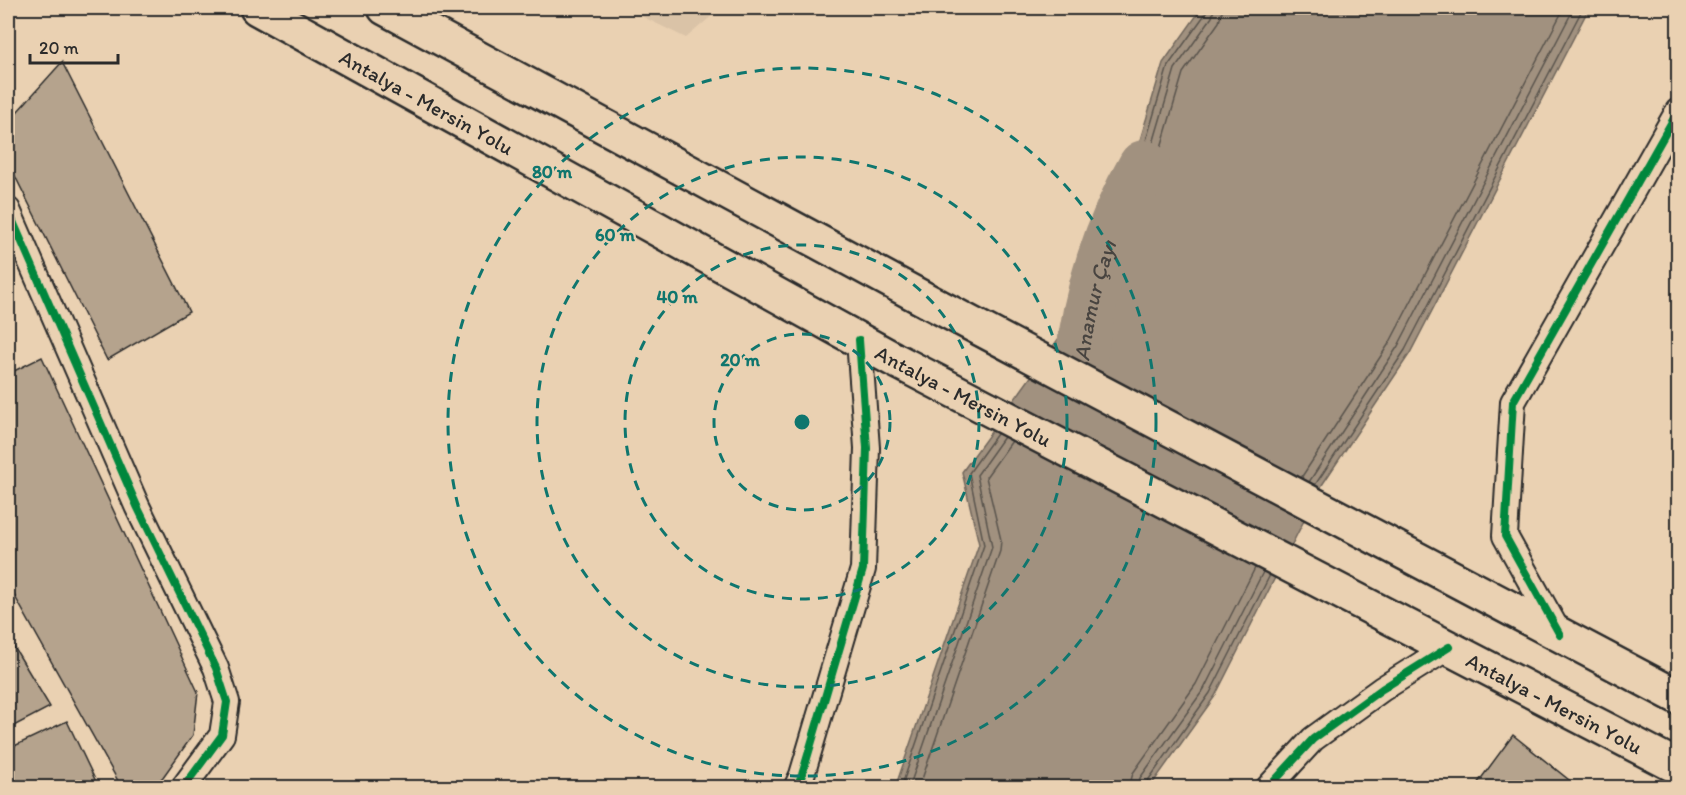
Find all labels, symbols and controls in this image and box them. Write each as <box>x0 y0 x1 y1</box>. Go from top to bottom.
scale bar <box>30 27 118 65</box>
text: 20 m <box>39 37 79 59</box>
street label: Antalya - Mersin Yolu <box>336 44 518 160</box>
text: 80 m <box>532 161 573 183</box>
text: 60 m <box>595 224 636 246</box>
water label: Anamur Çayı <box>1068 235 1122 362</box>
text: 40 m <box>656 286 698 308</box>
street label: Antalya - Mersin Yolu <box>871 339 1056 452</box>
text: 20 m <box>720 349 761 371</box>
centre of rings <box>792 412 812 432</box>
street label: Antalya - Mersin Yolu <box>1462 647 1647 759</box>

